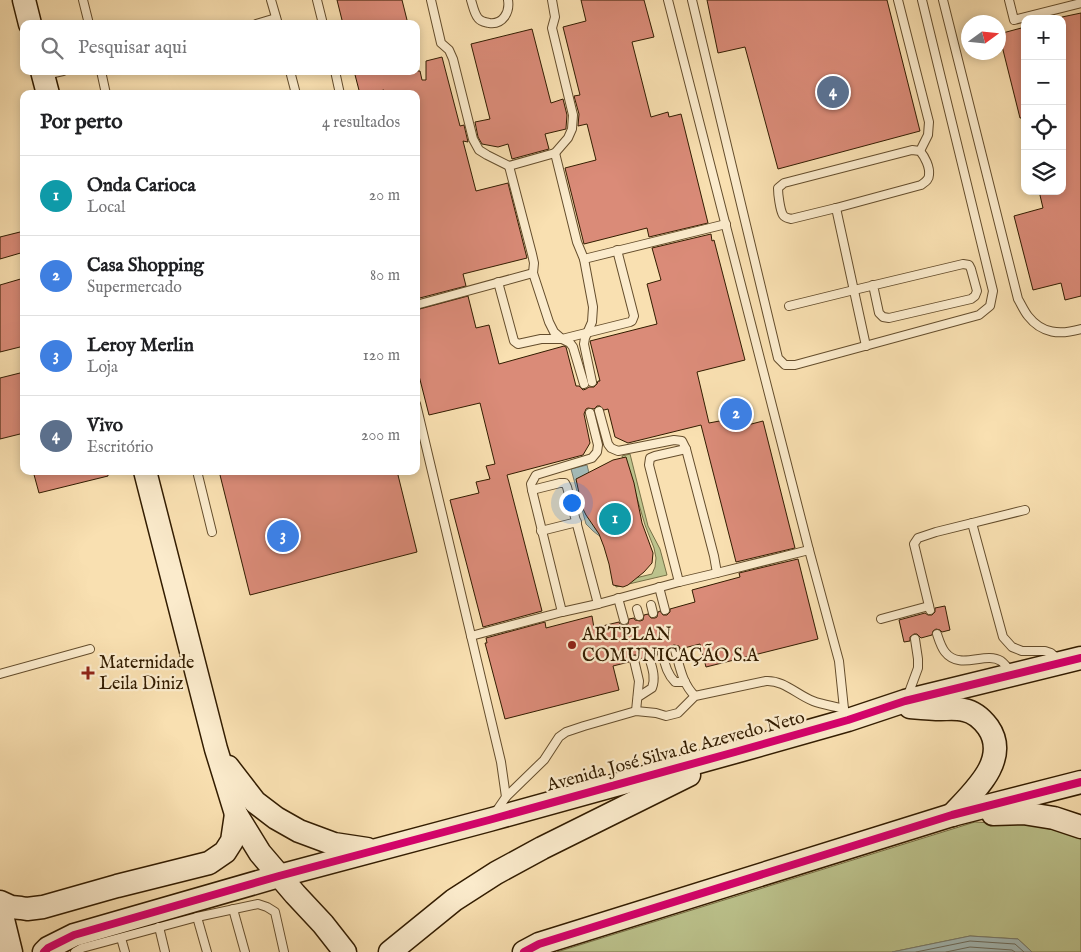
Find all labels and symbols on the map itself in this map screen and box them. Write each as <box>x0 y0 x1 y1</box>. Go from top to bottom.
north arrow <box>961 15 1006 60</box>
pin: 4 <box>817 73 849 111</box>
pin: 2 <box>720 395 752 433</box>
your location <box>559 490 585 516</box>
pin: 1 <box>599 500 631 538</box>
pin: 3 <box>267 517 299 555</box>
place label: ARTPLAN COMUNICAÇÃO S.A <box>581 624 760 668</box>
marker: ARTPLAN COMUNICAÇÃO S.A <box>566 639 578 651</box>
place label: Maternidade Leila Diniz <box>99 652 194 696</box>
marker: Maternidade Leila Diniz <box>81 666 95 680</box>
street label: Avenida José Silva de Azevedo Neto <box>544 706 808 798</box>

